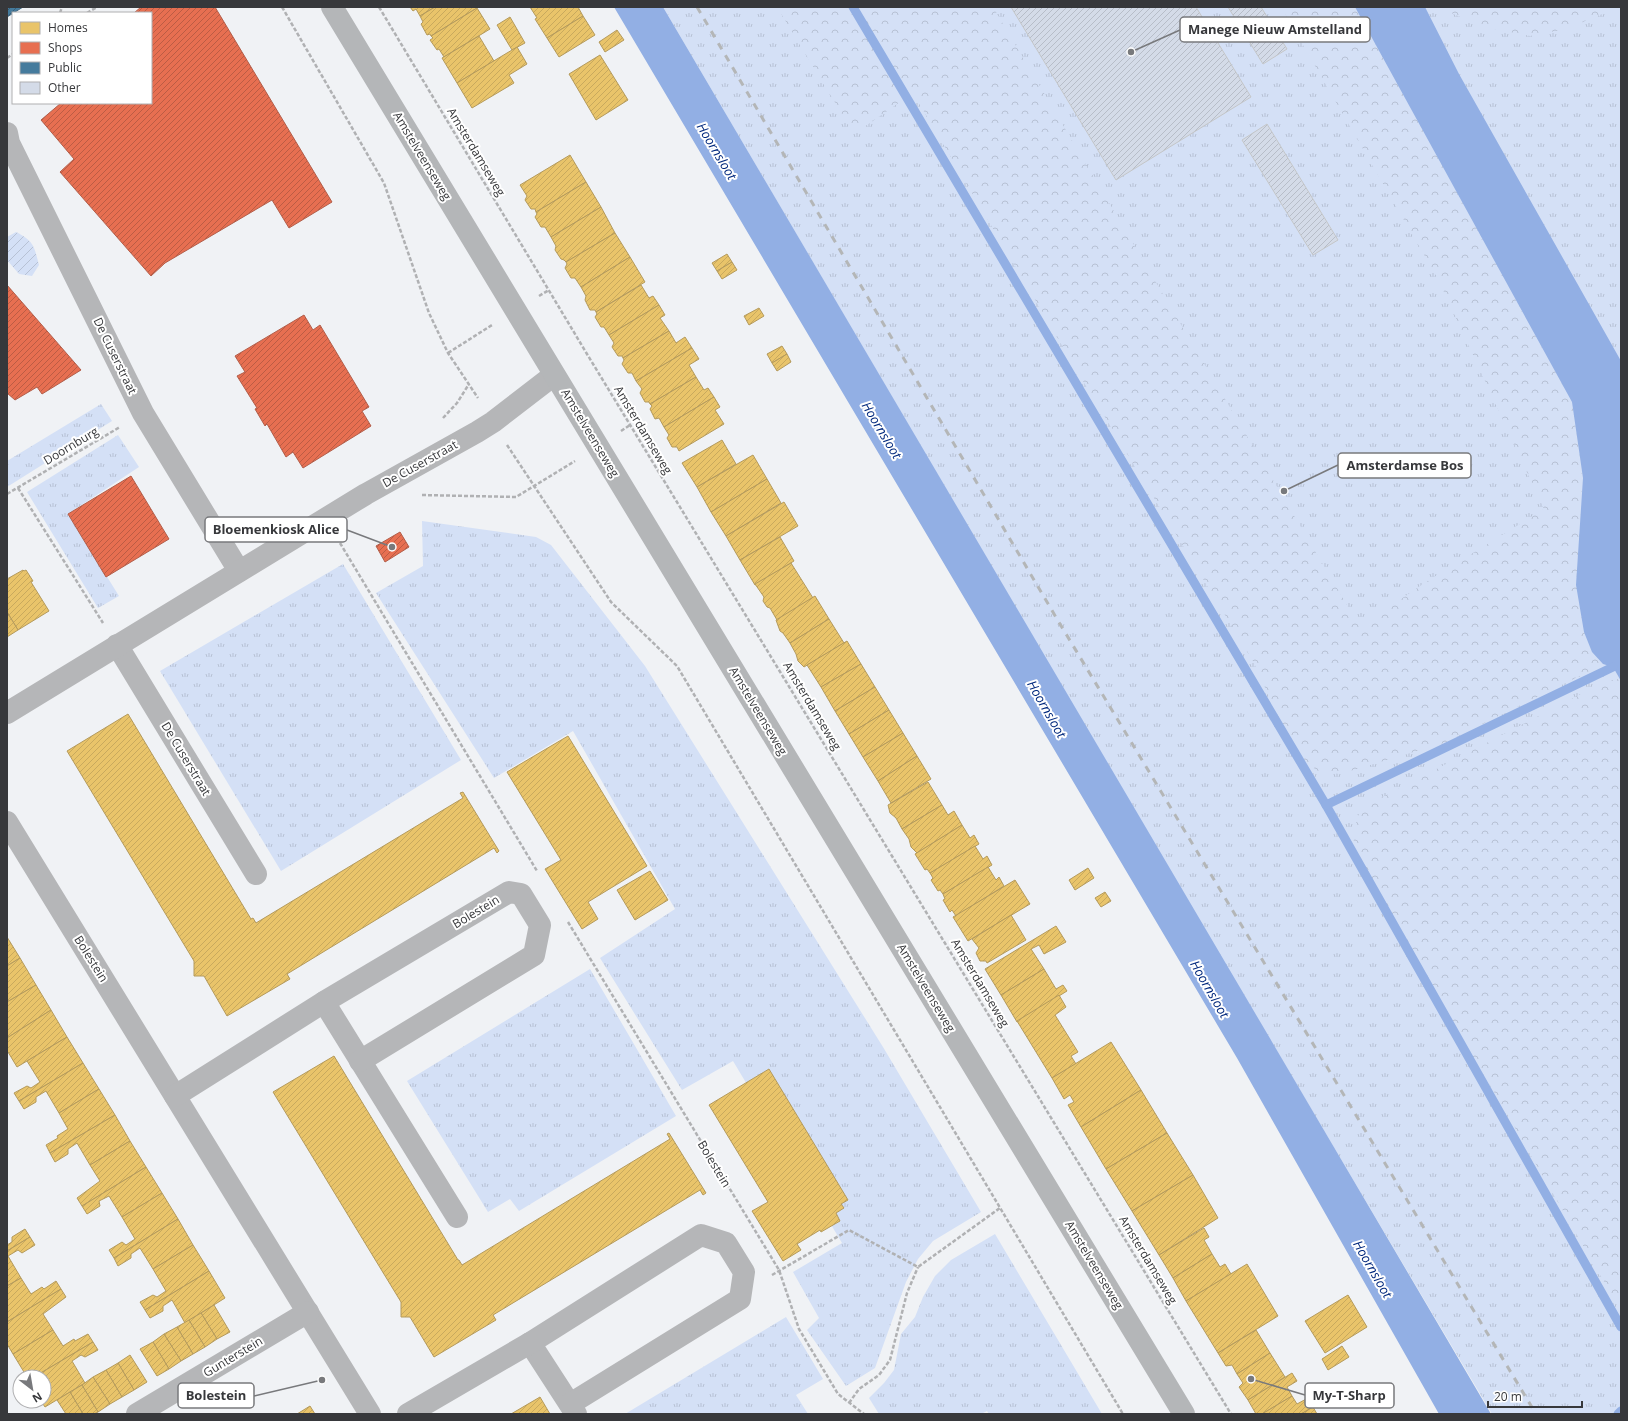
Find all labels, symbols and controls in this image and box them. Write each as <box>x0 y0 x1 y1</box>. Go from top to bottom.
legend <box>12 12 152 104</box>
callout: Manege Nieuw Amstelland <box>1180 17 1370 42</box>
text: Homes <box>48 19 88 36</box>
text: Manege Nieuw Amstelland <box>1188 20 1362 38</box>
text: Shops <box>48 39 83 56</box>
text: Public <box>48 59 82 76</box>
text: Other <box>48 79 81 96</box>
street label: Amsterdamseweg <box>443 104 510 200</box>
street label: Amstelveenseweg <box>389 108 456 204</box>
water label: Hoornsloot <box>693 119 742 184</box>
street label: De Cuserstraat <box>90 315 141 397</box>
street label: Amsterdamseweg <box>610 382 677 478</box>
street label: Amstelveenseweg <box>557 385 624 481</box>
water label: Hoornsloot <box>858 398 907 463</box>
street label: Doornburg <box>40 422 102 469</box>
street label: De Cuserstraat <box>379 436 460 491</box>
callout: Amsterdamse Bos <box>1338 453 1471 478</box>
text: Amsterdamse Bos <box>1346 456 1464 474</box>
callout: Bloemenkiosk Alice <box>205 517 347 542</box>
text: Bloemenkiosk Alice <box>213 520 340 538</box>
street label: Amsterdamseweg <box>779 658 846 754</box>
street label: Amstelveenseweg <box>725 663 792 759</box>
water label: Hoornsloot <box>1023 677 1071 742</box>
street label: De Cuserstraat <box>158 719 215 799</box>
street label: Bolestein <box>449 891 502 932</box>
street label: Bolestein <box>70 932 112 985</box>
street label: Amsterdamseweg <box>947 935 1014 1031</box>
street label: Amstelveenseweg <box>893 940 960 1036</box>
water label: Hoornsloot <box>1186 957 1234 1022</box>
street label: Bolestein <box>694 1137 735 1190</box>
street label: Amsterdamseweg <box>1115 1212 1182 1308</box>
street label: Amstelveenseweg <box>1061 1217 1128 1313</box>
water label: Hoornsloot <box>1349 1237 1397 1302</box>
street label: Gunterstein <box>200 1332 266 1381</box>
north arrow <box>12 1369 52 1409</box>
callout: Bolestein <box>178 1383 254 1408</box>
callout: My-T-Sharp <box>1305 1383 1394 1408</box>
scale bar <box>1488 1383 1582 1409</box>
text: Bolestein <box>186 1386 246 1404</box>
text: My-T-Sharp <box>1312 1386 1386 1404</box>
text: 20 m <box>1494 1388 1522 1405</box>
text: N <box>30 1389 45 1407</box>

